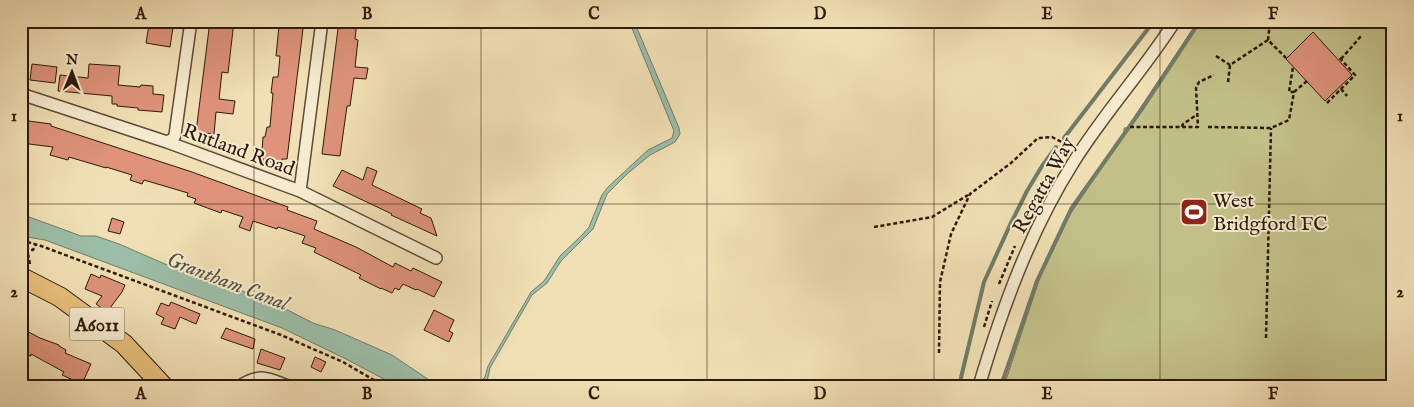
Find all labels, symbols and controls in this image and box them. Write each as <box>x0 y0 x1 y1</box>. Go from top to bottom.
text: A <box>135 5 148 25</box>
text: B <box>362 5 373 25</box>
text: C <box>588 5 600 25</box>
text: D <box>814 5 827 25</box>
text: E <box>1041 5 1053 25</box>
text: F <box>1268 5 1279 25</box>
north arrow <box>48 48 98 98</box>
text: N <box>65 51 78 69</box>
text: 1 <box>11 107 17 127</box>
text: 1 <box>1397 107 1403 127</box>
street label: Rutland Road <box>179 119 298 182</box>
street label: Regatta Way <box>1008 133 1081 238</box>
place label: West Bridgford FC <box>1213 189 1328 237</box>
sports icon: West Bridgford FC <box>1179 197 1209 227</box>
water label: Grantham Canal <box>163 247 294 319</box>
text: 2 <box>10 283 18 303</box>
text: 2 <box>1396 283 1404 303</box>
road number: A6011 <box>70 308 124 340</box>
text: A <box>135 385 148 405</box>
text: B <box>362 385 373 405</box>
text: C <box>588 385 600 405</box>
text: D <box>814 385 827 405</box>
text: E <box>1041 385 1053 405</box>
text: F <box>1268 385 1279 405</box>

